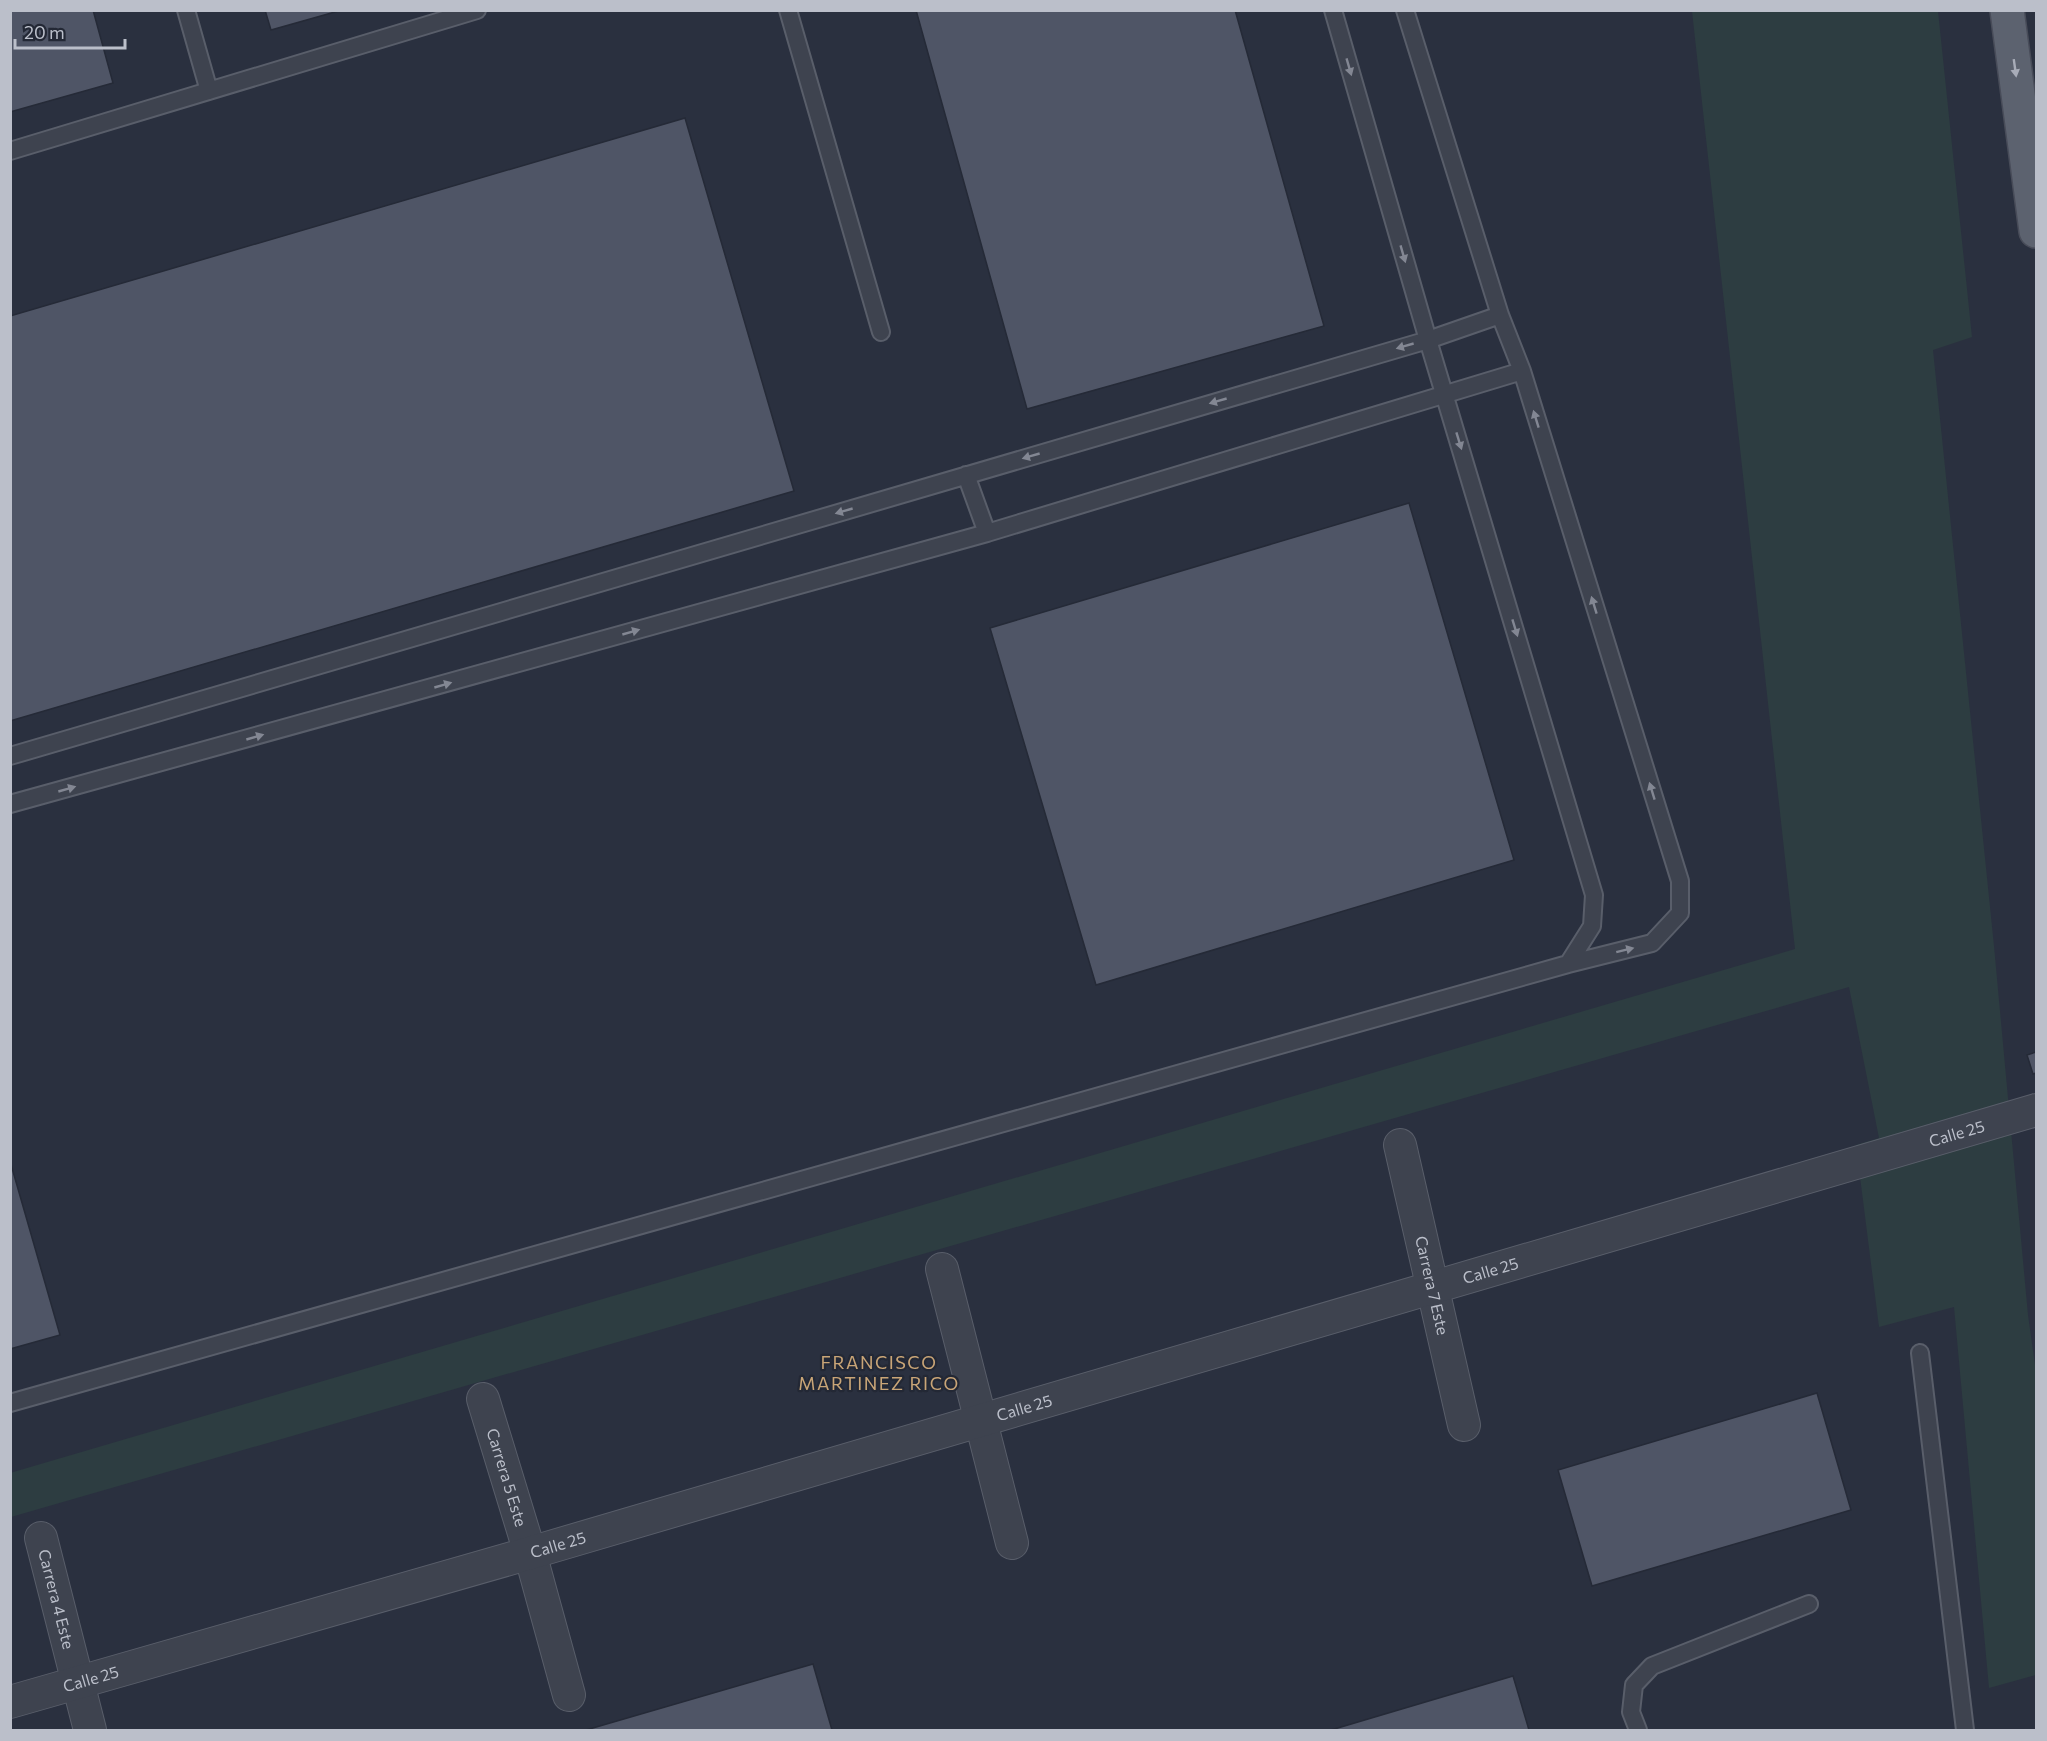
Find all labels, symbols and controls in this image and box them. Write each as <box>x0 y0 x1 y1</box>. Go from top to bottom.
scale bar <box>15 12 124 50</box>
text: 20 m <box>24 21 65 43</box>
one-way arrow <box>1345 58 1354 76</box>
one-way arrow <box>2010 59 2020 78</box>
one-way arrow <box>1399 245 1408 263</box>
one-way arrow <box>1396 342 1414 351</box>
one-way arrow <box>1209 397 1227 406</box>
one-way arrow <box>1531 410 1540 428</box>
one-way arrow <box>1455 432 1464 450</box>
one-way arrow <box>1022 452 1040 461</box>
one-way arrow <box>835 507 853 516</box>
one-way arrow <box>1589 596 1598 614</box>
one-way arrow <box>1511 619 1520 637</box>
one-way arrow <box>622 627 640 636</box>
one-way arrow <box>434 679 452 689</box>
one-way arrow <box>246 732 264 741</box>
one-way arrow <box>1647 782 1656 800</box>
one-way arrow <box>58 784 76 794</box>
one-way arrow <box>1616 944 1634 954</box>
street label: Calle 25 <box>1926 1116 1987 1150</box>
street label: Carrera 7 Este <box>1412 1234 1453 1337</box>
street label: Calle 25 <box>1460 1253 1520 1287</box>
district label: FRANCISCO MARTINEZ RICO <box>798 1351 960 1394</box>
street label: Calle 25 <box>994 1390 1054 1424</box>
street label: Carrera 5 Este <box>483 1426 531 1529</box>
street label: Calle 25 <box>528 1527 588 1561</box>
street label: Carrera 4 Este <box>35 1547 79 1651</box>
street label: Calle 25 <box>61 1661 121 1695</box>

